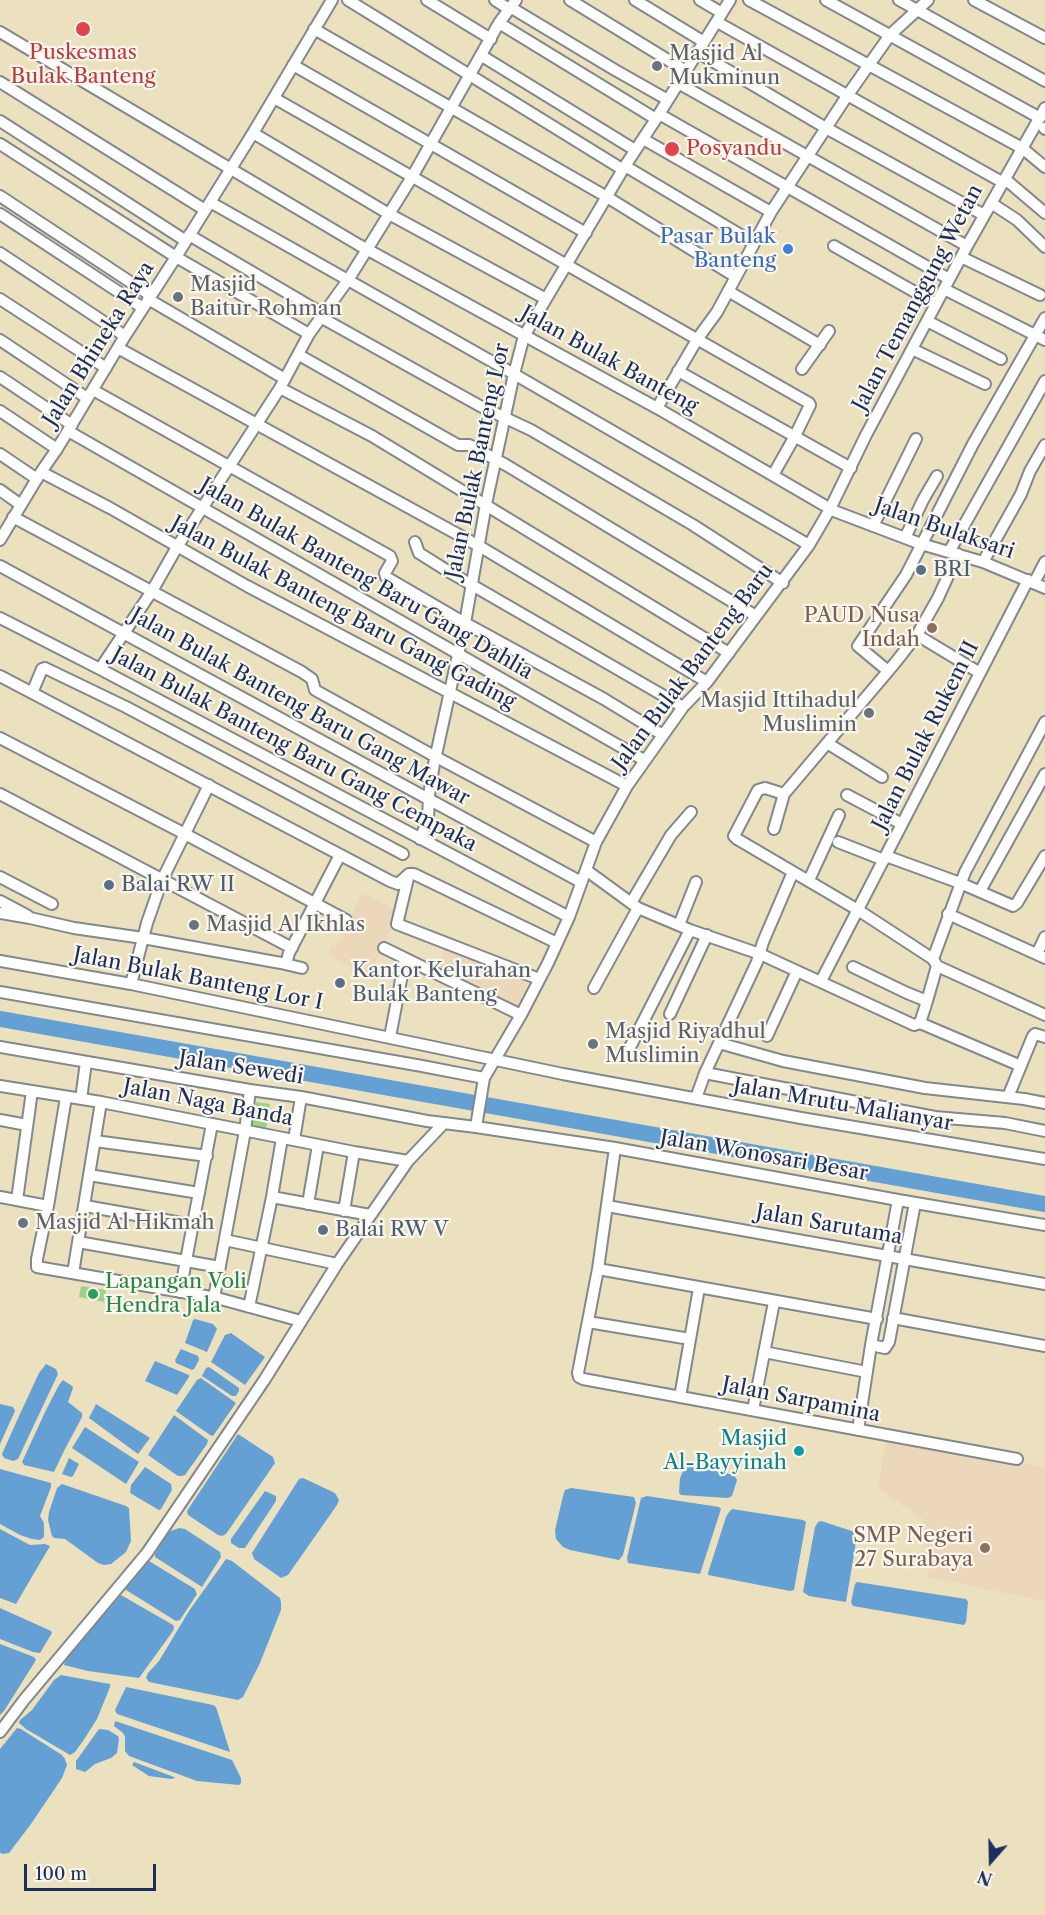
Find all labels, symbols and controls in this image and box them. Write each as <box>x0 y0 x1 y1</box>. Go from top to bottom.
marker: Puskesmas Bulak Banteng <box>74 20 92 38</box>
place label: Puskesmas Bulak Banteng <box>11 40 155 90</box>
place label: Masjid Al Mukminun <box>669 41 780 91</box>
marker: Masjid Al Mukminun <box>650 59 664 73</box>
place label: Posyandu <box>686 136 782 162</box>
marker: Posyandu <box>663 140 681 158</box>
street label: Jalan Temanggung Wetan <box>847 180 989 416</box>
place label: Pasar Bulak Banteng <box>660 224 776 274</box>
marker: Pasar Bulak Banteng <box>781 242 795 256</box>
street label: Jalan Bhineka Raya <box>38 257 160 431</box>
place label: Masjid Baitur Rohman <box>190 272 342 322</box>
marker: Masjid Baitur Rohman <box>171 290 185 304</box>
street label: Jalan Bulak Banteng <box>516 301 702 419</box>
street label: Jalan Bulak Banteng Lor <box>441 341 515 581</box>
street label: Jalan Bulak Banteng Baru Gang Dahlia <box>195 473 537 685</box>
street label: Jalan Bulaksari <box>870 493 1018 565</box>
street label: Jalan Bulak Banteng Baru Gang Gading <box>166 511 520 715</box>
place label: BRI <box>933 557 971 583</box>
street label: Jalan Bulak Banteng Baru <box>607 559 779 775</box>
marker: BRI <box>914 563 928 577</box>
street label: Jalan Bulak Banteng Baru Gang Mawar <box>126 603 474 811</box>
place label: PAUD Nusa Indah <box>804 603 920 653</box>
marker: PAUD Nusa Indah <box>925 621 939 635</box>
street label: Jalan Bulak Rukem II <box>867 637 985 835</box>
street label: Jalan Bulak Banteng Baru Gang Cempaka <box>107 643 481 857</box>
place label: Masjid Ittihadul Muslimin <box>700 688 857 738</box>
marker: Masjid Ittihadul Muslimin <box>862 706 876 720</box>
place label: Balai RW II <box>121 872 235 898</box>
marker: Balai RW II <box>102 878 116 892</box>
place label: Masjid Al Ikhlas <box>206 912 365 938</box>
marker: Masjid Al Ikhlas <box>187 918 201 932</box>
street label: Jalan Bulak Banteng Lor I <box>71 942 325 1016</box>
place label: Kantor Kelurahan Bulak Banteng <box>352 958 531 1008</box>
marker: Kantor Kelurahan Bulak Banteng <box>333 976 347 990</box>
place label: Masjid Riyadhul Muslimin <box>605 1019 766 1069</box>
marker: Masjid Riyadhul Muslimin <box>586 1037 600 1051</box>
street label: Jalan Sewedi <box>177 1046 305 1090</box>
street label: Jalan Mrutu Malianyar <box>731 1073 955 1137</box>
street label: Jalan Naga Banda <box>121 1074 295 1132</box>
street label: Jalan Wonosari Besar <box>658 1125 870 1187</box>
street label: Jalan Sarutama <box>754 1200 904 1250</box>
place label: Masjid Al Hikmah <box>35 1210 215 1236</box>
marker: Masjid Al Hikmah <box>16 1216 30 1230</box>
place label: Balai RW V <box>335 1217 448 1243</box>
marker: Balai RW V <box>316 1223 330 1237</box>
place label: Lapangan Voli Hendra Jala <box>105 1269 247 1319</box>
marker: Lapangan Voli Hendra Jala <box>86 1287 100 1301</box>
street label: Jalan Sarpamina <box>720 1372 882 1428</box>
place label: Masjid Al-Bayyinah <box>663 1426 787 1476</box>
marker: Masjid Al-Bayyinah <box>792 1444 806 1458</box>
place label: SMP Negeri 27 Surabaya <box>853 1523 973 1573</box>
marker: SMP Negeri 27 Surabaya <box>978 1541 992 1555</box>
north arrow <box>961 1831 1021 1891</box>
scale bar <box>27 1852 159 1890</box>
text: 100 m <box>35 1863 87 1885</box>
text: N <box>975 1866 995 1890</box>

